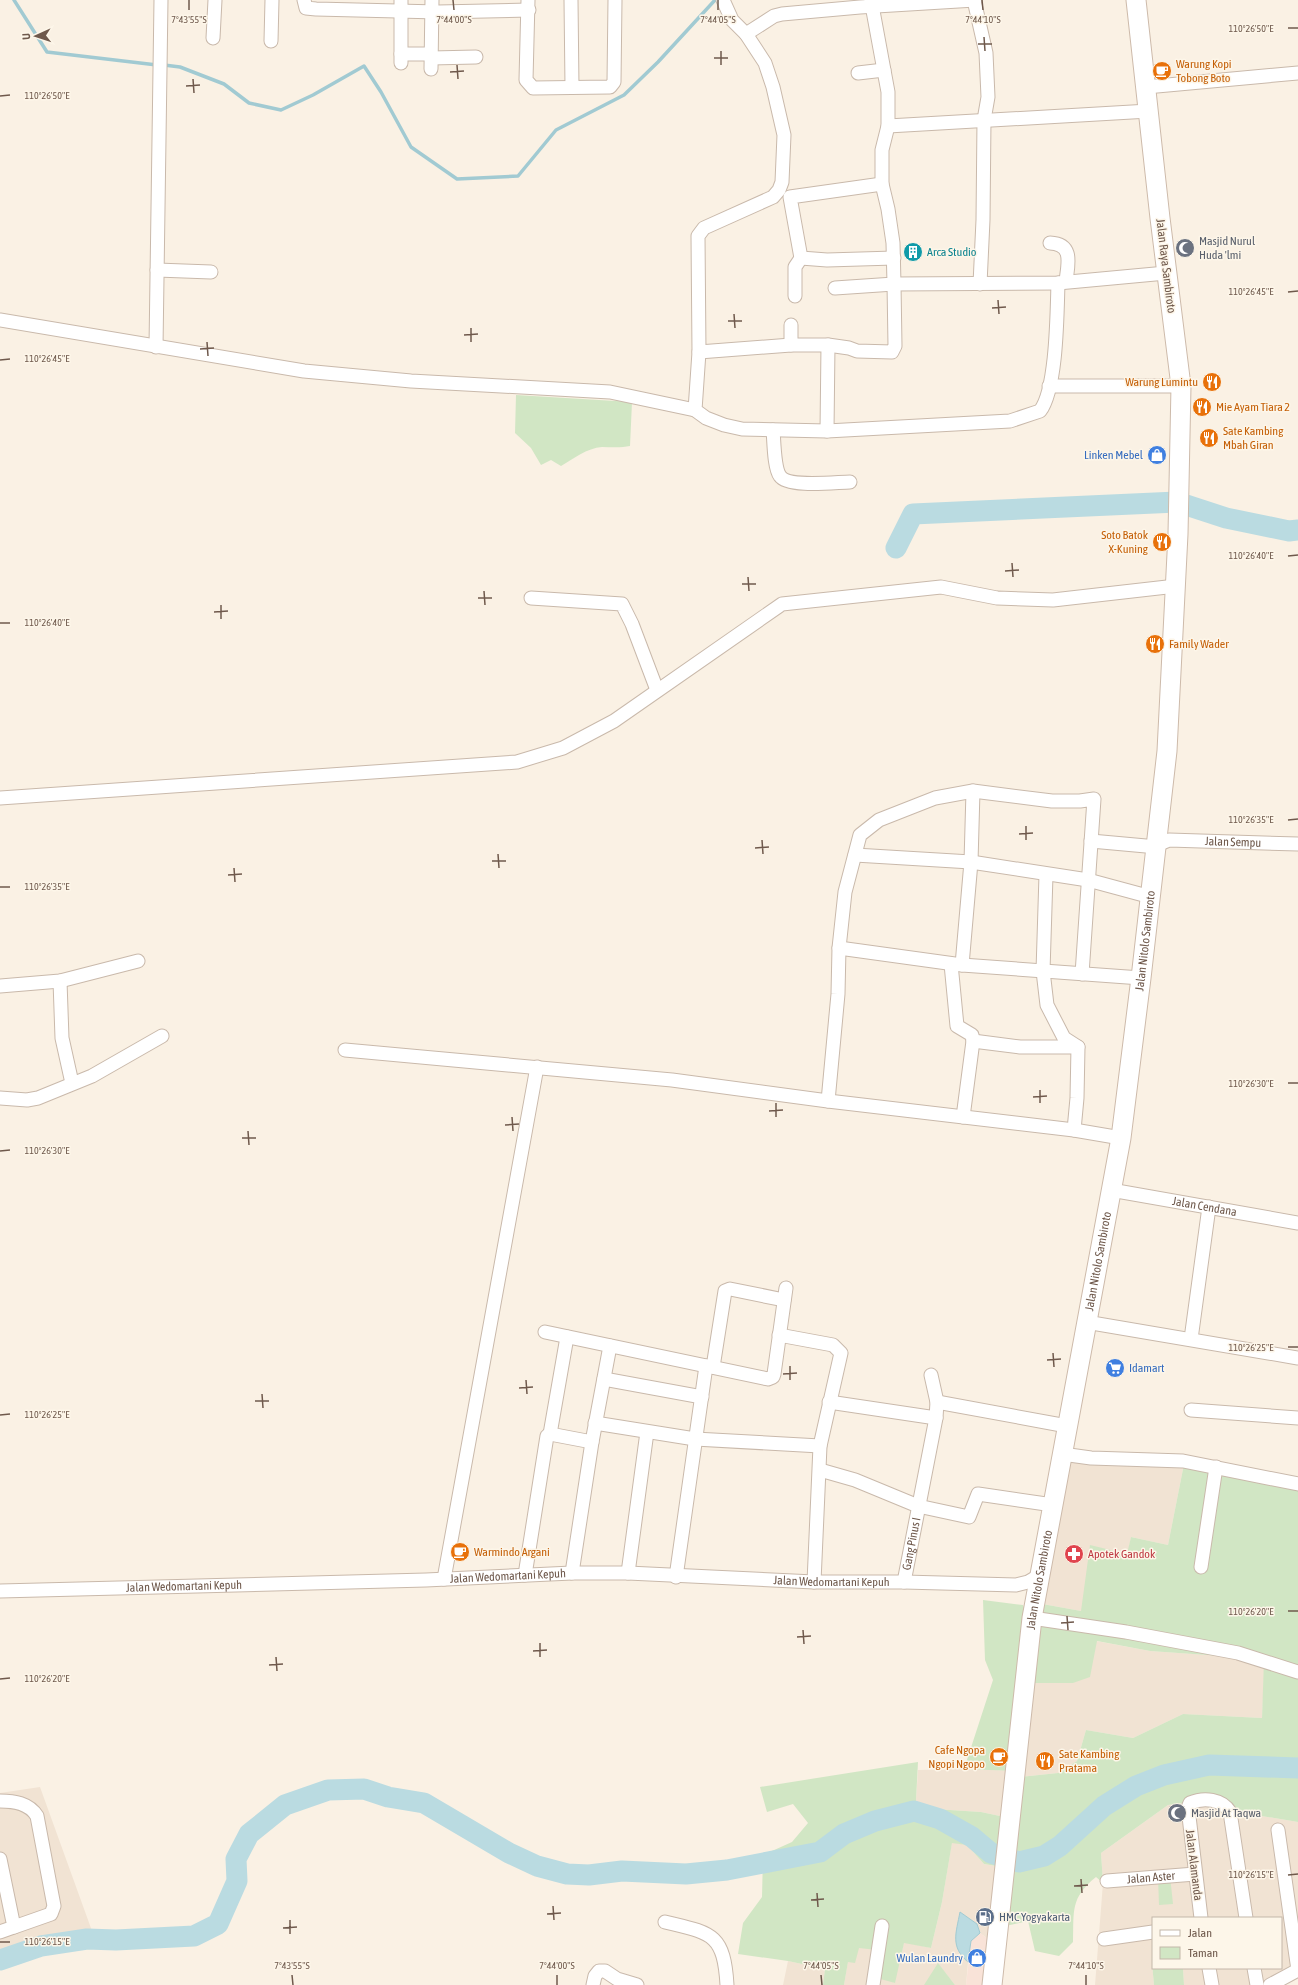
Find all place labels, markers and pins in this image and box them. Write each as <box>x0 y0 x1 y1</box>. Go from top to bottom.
place label: Warung Kopi Tobong Boto <box>1176 57 1232 85</box>
cafe icon: Warung Kopi Tobong Boto <box>1151 60 1173 82</box>
place label: Masjid Nurul Huda 'lmi <box>1199 234 1256 262</box>
mosque icon: Masjid Nurul Huda 'lmi <box>1174 237 1196 259</box>
building icon: Arca Studio <box>902 241 924 263</box>
place label: Arca Studio <box>927 245 977 259</box>
restaurant icon: Warung Lumintu <box>1201 371 1223 393</box>
place label: Warung Lumintu <box>1125 375 1198 389</box>
restaurant icon: Mie Ayam Tiara 2 <box>1191 396 1213 418</box>
place label: Mie Ayam Tiara 2 <box>1216 400 1290 414</box>
place label: Sate Kambing Mbah Giran <box>1223 424 1284 452</box>
restaurant icon: Sate Kambing Mbah Giran <box>1198 427 1220 449</box>
shop icon: Linken Mebel <box>1146 444 1168 466</box>
place label: Linken Mebel <box>1084 448 1144 462</box>
place label: Soto Batok X-Kuning <box>1101 528 1149 556</box>
restaurant icon: Soto Batok X-Kuning <box>1151 531 1173 553</box>
restaurant icon: Family Wader <box>1144 633 1166 655</box>
place label: Family Wader <box>1169 637 1229 651</box>
supermarket icon: Idamart <box>1104 1357 1126 1379</box>
place label: Idamart <box>1129 1361 1165 1375</box>
cafe icon: Warmindo Argani <box>449 1541 471 1563</box>
pharmacy icon: Apotek Gandok <box>1063 1543 1085 1565</box>
place label: Warmindo Argani <box>474 1545 550 1559</box>
place label: Apotek Gandok <box>1088 1547 1156 1561</box>
place label: Cafe Ngopa Ngopi Ngopo <box>928 1743 985 1771</box>
cafe icon: Cafe Ngopa Ngopi Ngopo <box>988 1746 1010 1768</box>
place label: Sate Kambing Pratama <box>1059 1747 1120 1775</box>
restaurant icon: Sate Kambing Pratama <box>1034 1750 1056 1772</box>
mosque icon: Masjid At Taqwa <box>1166 1802 1188 1824</box>
place label: Masjid At Taqwa <box>1191 1806 1261 1820</box>
fuel station icon: HMC Yogyakarta <box>974 1906 996 1928</box>
place label: HMC Yogyakarta <box>999 1910 1070 1924</box>
shop icon: Wulan Laundry <box>966 1947 988 1969</box>
place label: Wulan Laundry <box>896 1951 963 1965</box>

